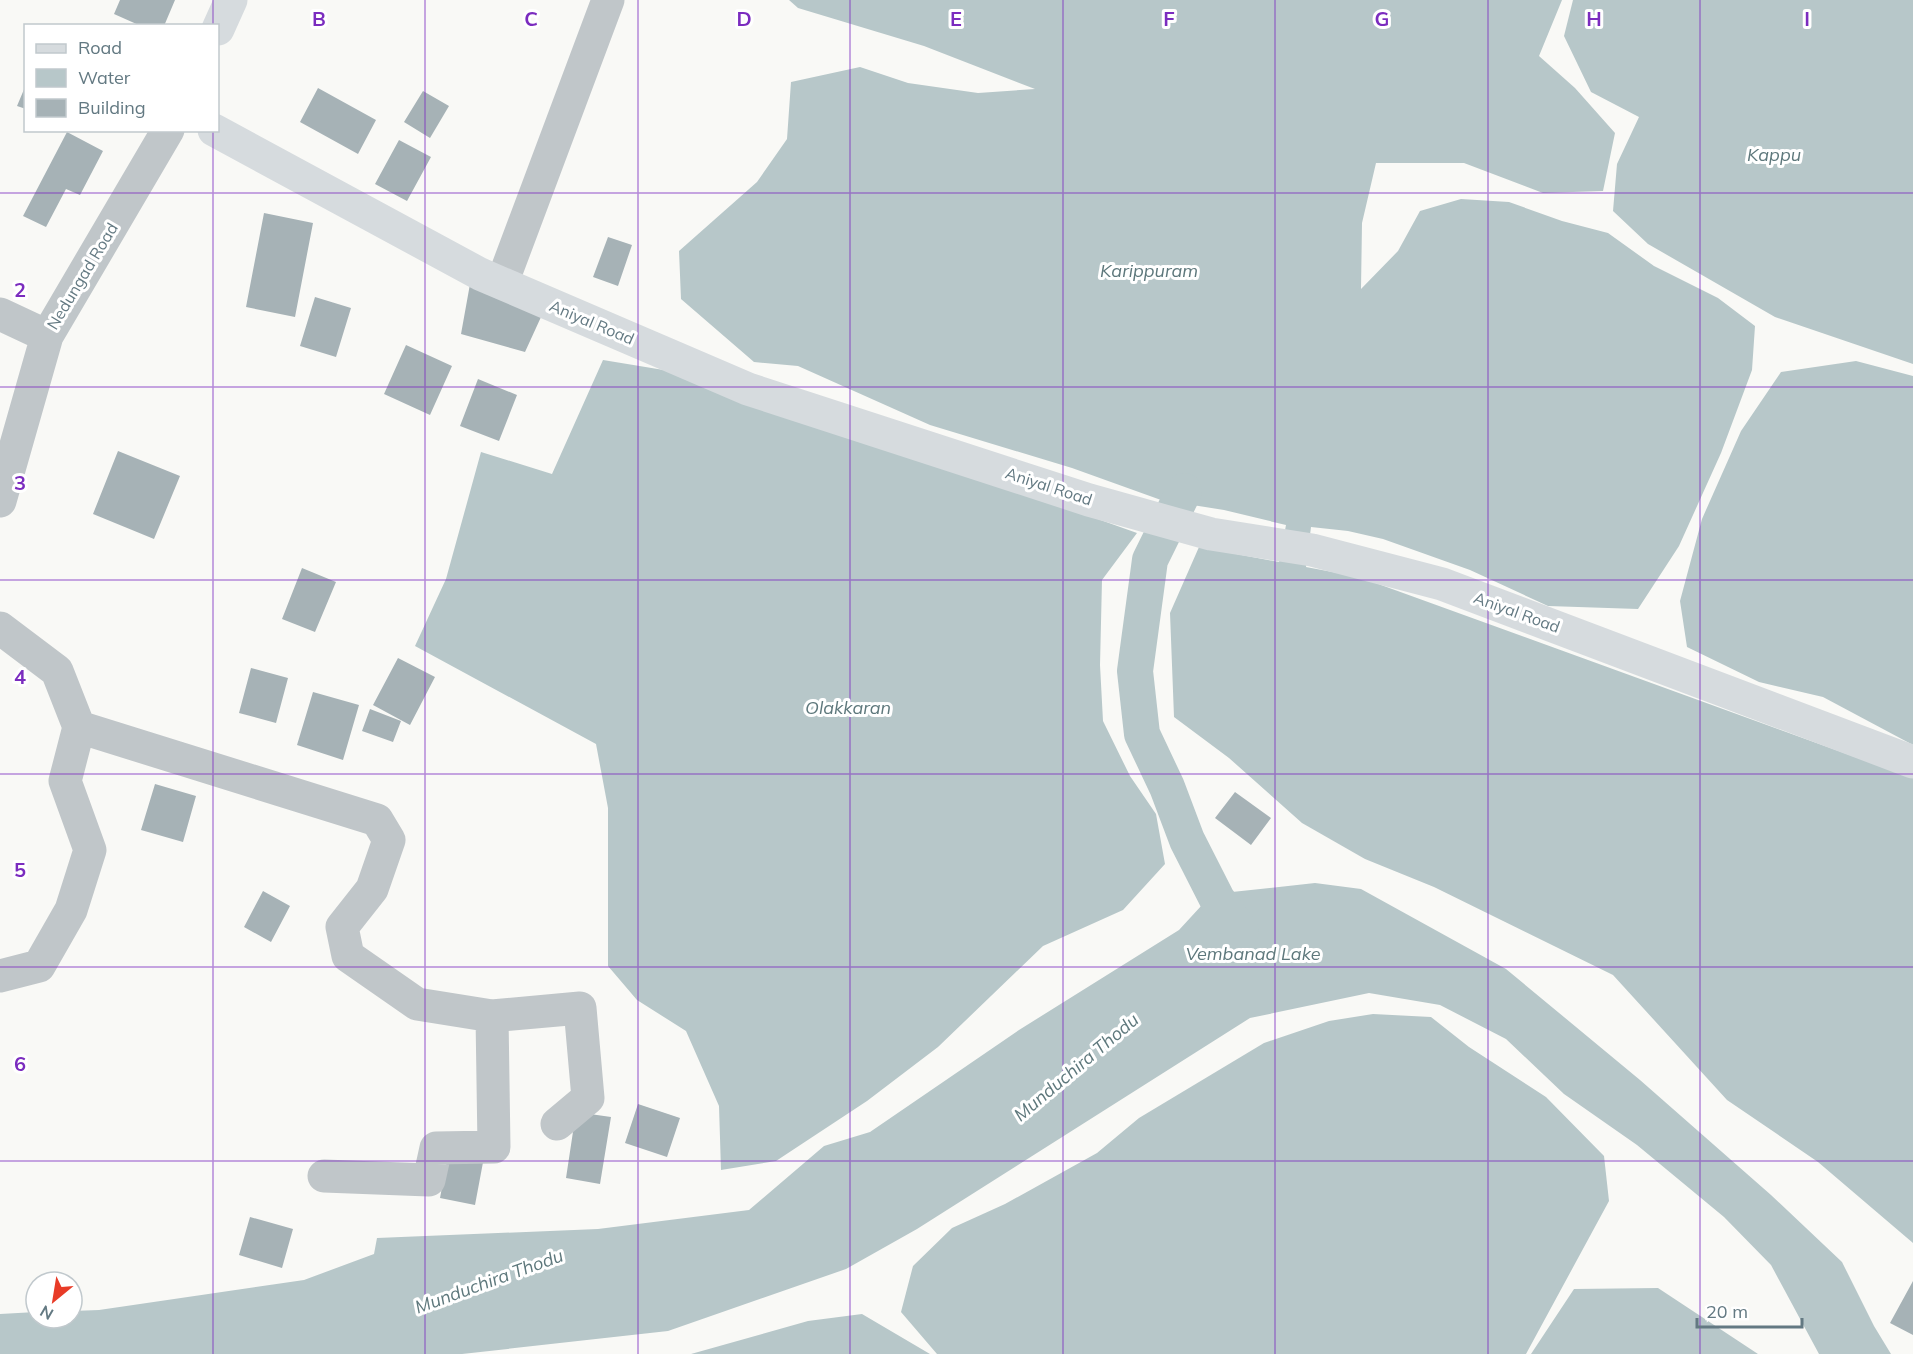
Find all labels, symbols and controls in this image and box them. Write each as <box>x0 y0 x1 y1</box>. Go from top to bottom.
text: B <box>312 6 326 31</box>
text: C <box>524 6 538 31</box>
text: D <box>736 6 752 31</box>
text: E <box>950 6 962 31</box>
text: F <box>1163 6 1175 31</box>
text: G <box>1375 6 1389 31</box>
text: H <box>1586 6 1602 31</box>
text: I <box>1804 6 1810 31</box>
legend <box>24 24 219 132</box>
text: Road <box>78 36 122 59</box>
text: Water <box>78 66 131 89</box>
text: Building <box>78 96 146 119</box>
water label: Kappu <box>1747 143 1801 166</box>
street label: Nedungad Road <box>42 219 122 333</box>
water label: Karippuram <box>1100 259 1198 282</box>
text: 2 <box>14 277 26 302</box>
street label: Aniyal Road <box>547 295 637 349</box>
street label: Aniyal Road <box>1003 463 1095 509</box>
text: 3 <box>14 470 26 495</box>
street label: Aniyal Road <box>1471 587 1563 637</box>
text: 4 <box>14 664 26 689</box>
water label: Olakkaran <box>805 696 891 719</box>
text: 5 <box>14 857 26 882</box>
water label: Vembanad Lake <box>1186 942 1321 965</box>
water label: Munduchira Thodu <box>1009 1008 1143 1126</box>
text: 6 <box>14 1051 26 1076</box>
water label: Munduchira Thodu <box>412 1243 566 1319</box>
north arrow <box>24 1270 84 1330</box>
scale bar <box>1697 1291 1802 1329</box>
text: 20 m <box>1706 1300 1748 1323</box>
text: N <box>36 1301 57 1325</box>

